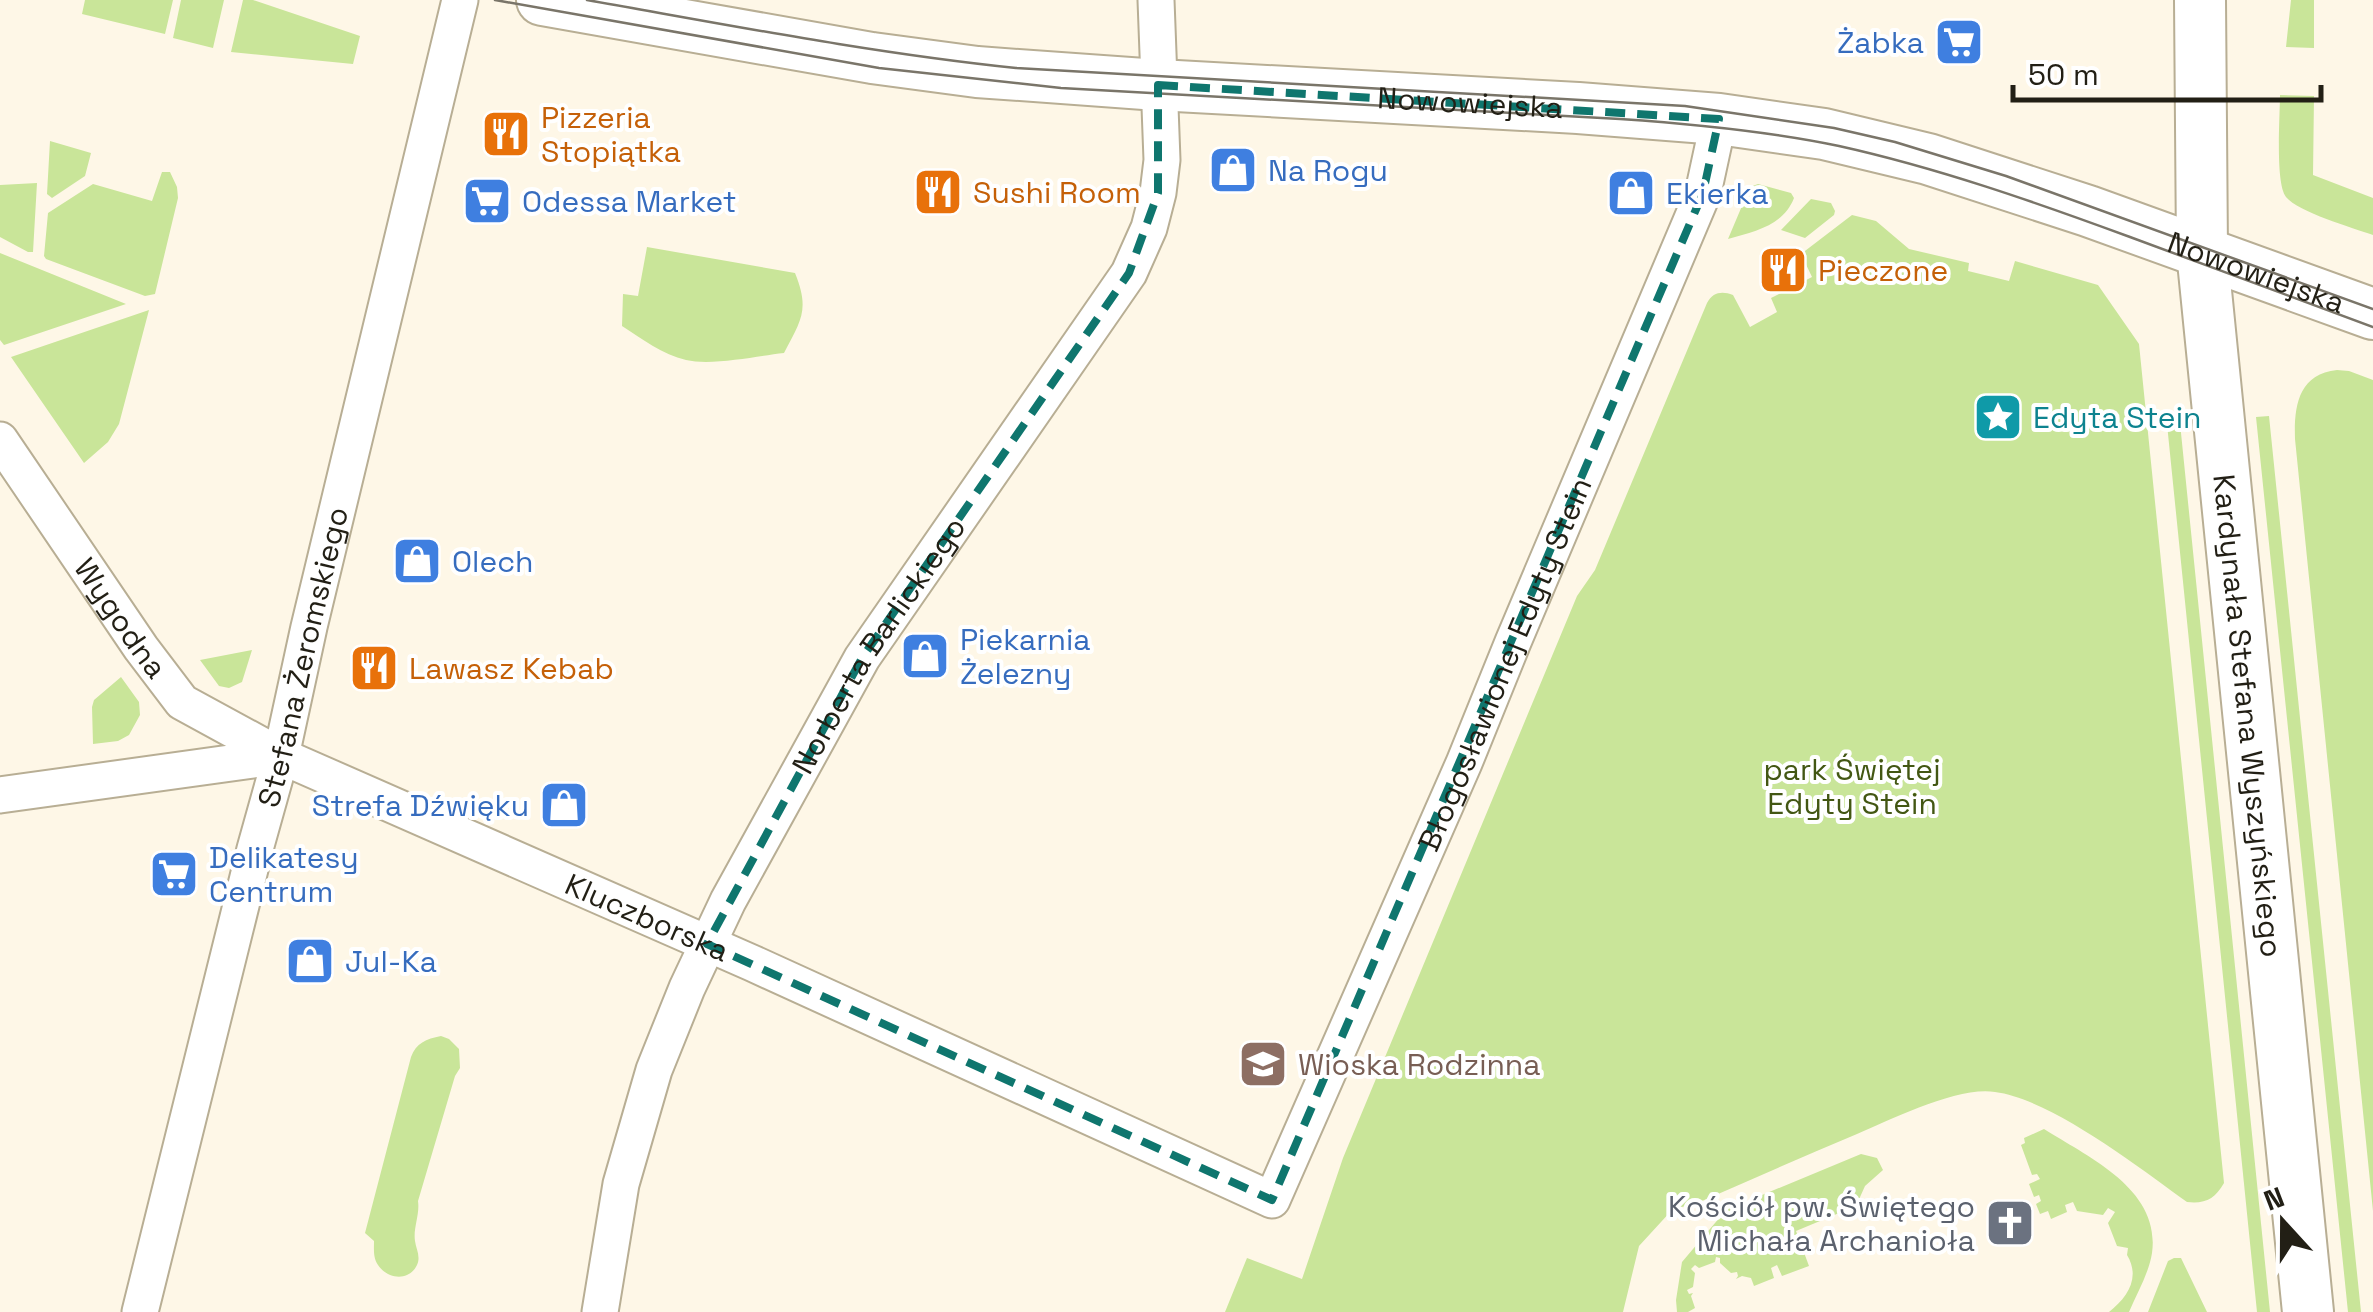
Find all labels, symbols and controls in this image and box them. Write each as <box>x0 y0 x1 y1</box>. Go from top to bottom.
supermarket icon: Żabka <box>1933 16 1985 68</box>
place label: Żabka <box>1837 23 1924 62</box>
scale bar <box>2013 40 2320 102</box>
text: 50 m <box>2028 55 2099 94</box>
street label: Nowowiejska <box>1376 78 1564 127</box>
place label: Pizzeria Stopiątka <box>541 98 681 171</box>
restaurant icon: Pizzeria Stopiątka <box>480 108 532 160</box>
shop icon: Na Rogu <box>1207 144 1259 196</box>
place label: Na Rogu <box>1268 151 1388 190</box>
restaurant icon: Sushi Room <box>912 166 964 218</box>
shop icon: Ekierka <box>1605 167 1657 219</box>
place label: Sushi Room <box>973 173 1141 212</box>
place label: Ekierka <box>1666 174 1769 213</box>
supermarket icon: Odessa Market <box>461 175 513 227</box>
place label: Odessa Market <box>522 182 736 221</box>
street label: Nowowiejska <box>2163 222 2350 322</box>
restaurant icon: Pieczone <box>1757 244 1809 296</box>
place label: Pieczone <box>1818 251 1948 290</box>
place icon: Edyta Stein <box>1972 391 2024 443</box>
place label: Edyta Stein <box>2033 398 2201 437</box>
street label: Błogosławionej Edyty Stein <box>1408 471 1600 857</box>
street label: Kardynała Stefana Wyszyńskiego <box>2205 472 2292 959</box>
street label: Stefana Żeromskiego <box>248 503 357 812</box>
street label: Norberta Barlickiego <box>783 509 974 780</box>
shop icon: Olech <box>391 535 443 587</box>
place label: Olech <box>452 542 534 581</box>
street label: Wygodna <box>66 550 176 686</box>
place label: Piekarnia Żelezny <box>960 620 1091 693</box>
shop icon: Piekarnia Żelezny <box>899 630 951 682</box>
restaurant icon: Lawasz Kebab <box>348 642 400 694</box>
place label: Lawasz Kebab <box>409 649 614 688</box>
park label: park Świętej Edyty Stein <box>1763 750 1941 823</box>
shop icon: Strefa Dźwięku <box>538 779 590 831</box>
place label: Strefa Dźwięku <box>312 786 529 825</box>
place label: Delikatesy Centrum <box>209 838 359 911</box>
supermarket icon: Delikatesy Centrum <box>148 848 200 900</box>
street label: Kluczborska <box>559 864 735 970</box>
shop icon: Jul-Ka <box>284 935 336 987</box>
place label: Jul-Ka <box>345 942 437 981</box>
school or university icon: Wioska Rodzinna <box>1237 1038 1289 1090</box>
place label: Wioska Rodzinna <box>1298 1045 1541 1084</box>
north arrow <box>2233 1172 2333 1272</box>
text: N <box>2259 1178 2289 1219</box>
place label: Kościół pw. Świętego Michała Archanioła <box>1668 1187 1975 1260</box>
church icon: Kościół pw. Świętego Michała Archanioła <box>1984 1197 2036 1249</box>

